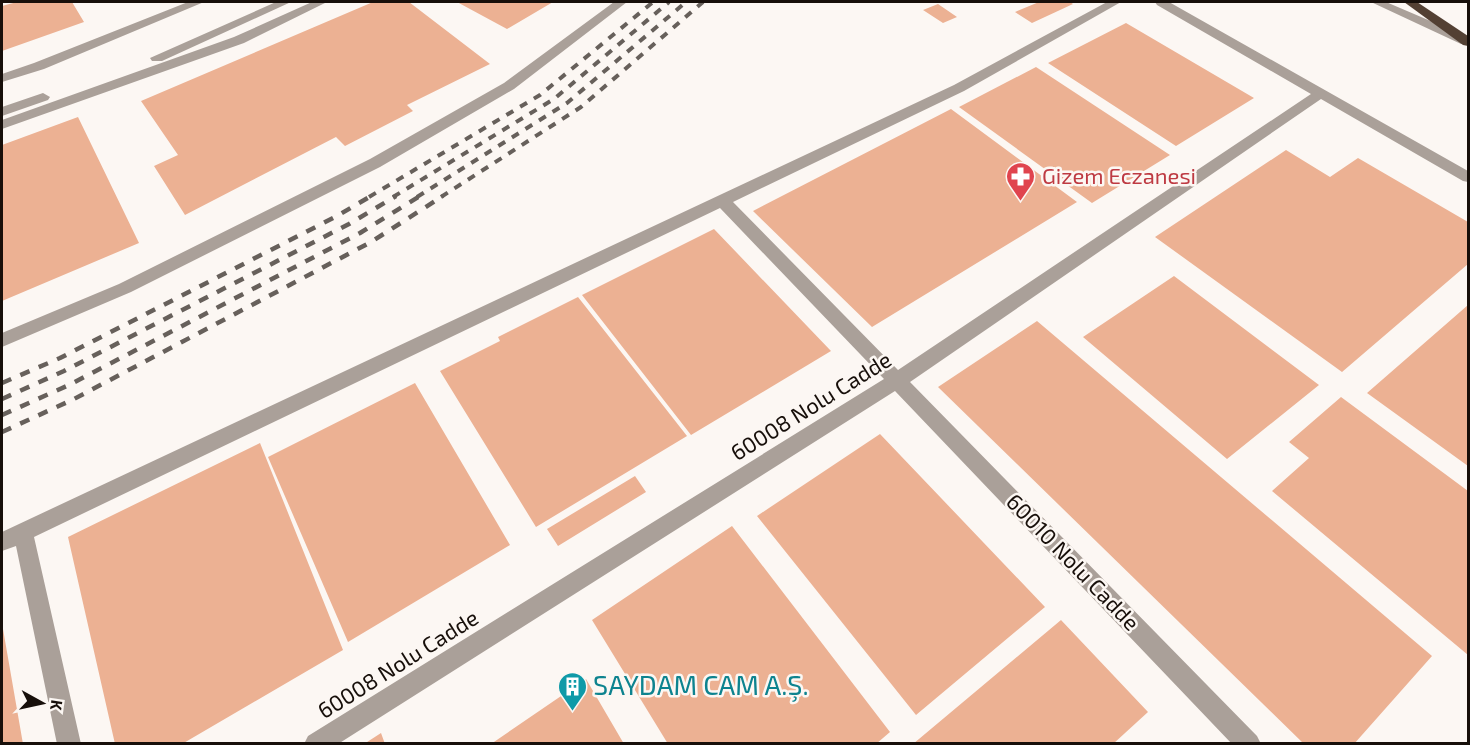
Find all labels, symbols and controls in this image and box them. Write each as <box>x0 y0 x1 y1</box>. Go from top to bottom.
pharmacy icon: Gizem Eczanesi <box>1005 160 1037 202</box>
place label: Gizem Eczanesi <box>1042 162 1196 188</box>
street label: 60008 Nolu Cadde <box>725 345 895 465</box>
street label: 60010 Nolu Cadde <box>1002 488 1145 635</box>
street label: 60008 Nolu Cadde <box>312 603 482 723</box>
place label: SAYDAM CAM A.Ş. <box>593 668 809 702</box>
building icon: SAYDAM CAM A.Ş. <box>556 670 588 712</box>
north arrow <box>12 673 72 733</box>
text: K <box>47 699 67 712</box>

